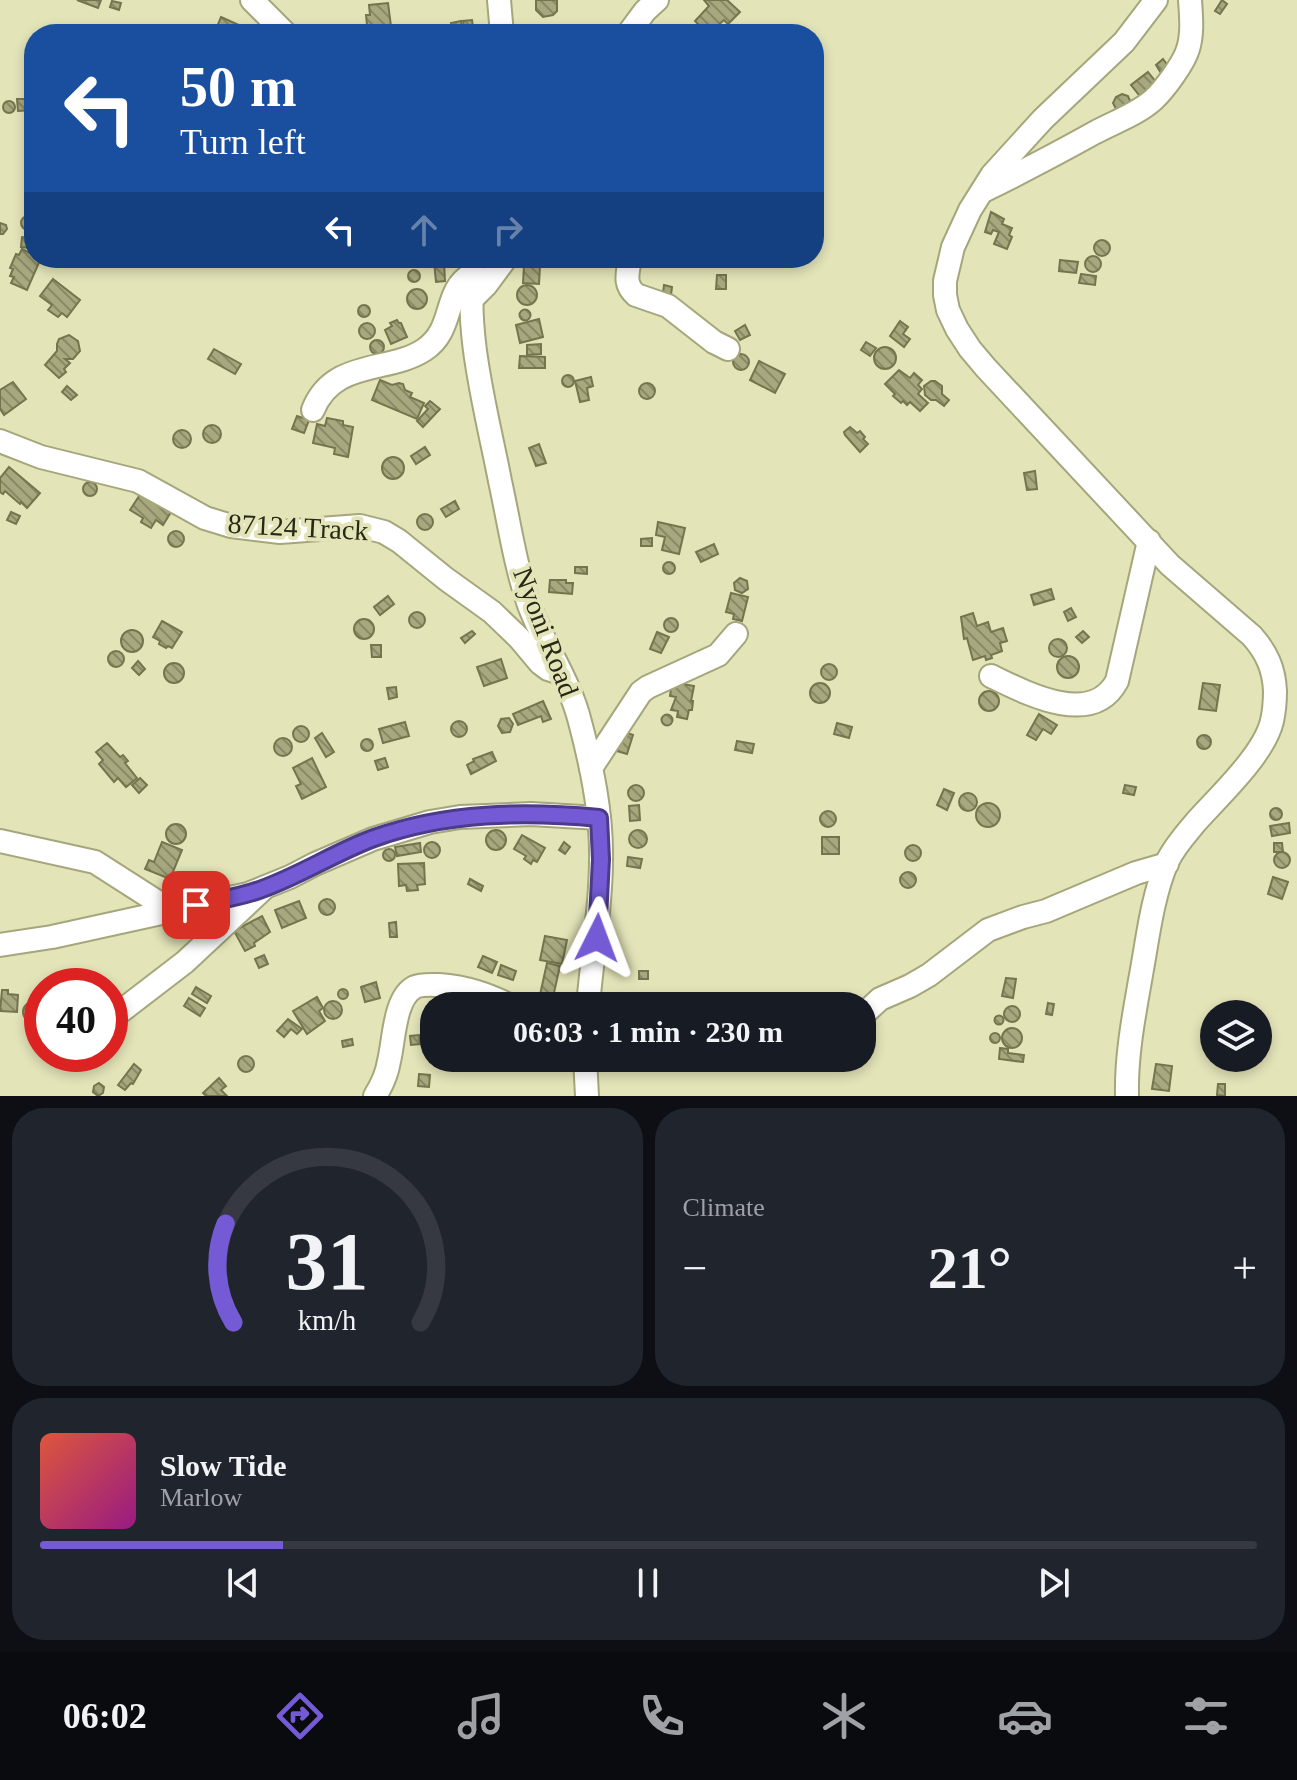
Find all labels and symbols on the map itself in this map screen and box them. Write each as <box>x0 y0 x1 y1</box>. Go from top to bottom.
street label: 87124 Track <box>227 508 369 546</box>
street label: Nyoni Road <box>507 563 585 701</box>
pin <box>162 871 230 939</box>
position arrow <box>555 896 639 980</box>
speed limit sign: 40 <box>24 968 128 1072</box>

